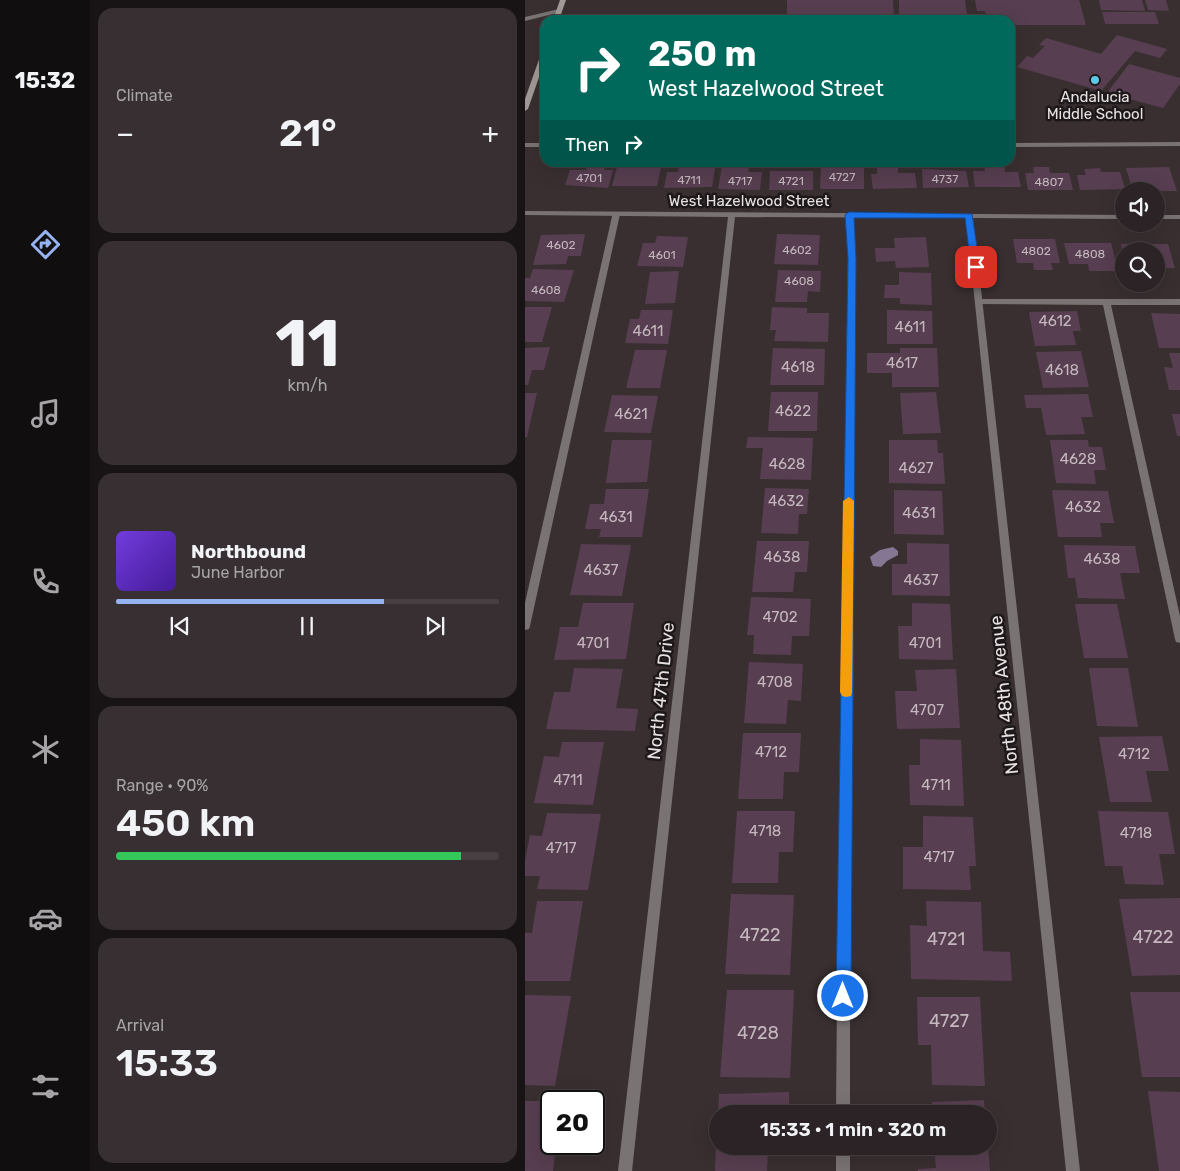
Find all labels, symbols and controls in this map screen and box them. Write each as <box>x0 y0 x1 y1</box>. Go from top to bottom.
text: 250 m <box>648 33 757 75</box>
icon: right <box>565 35 630 100</box>
text: 15:32 <box>15 67 75 94</box>
marker: Andalucia Middle School <box>1089 74 1101 86</box>
text: West Hazelwood Street <box>648 75 884 102</box>
text: Climate <box>116 86 173 105</box>
place label: Andalucia Middle School <box>1047 88 1143 123</box>
text: 21° <box>279 110 337 156</box>
text: − <box>116 117 134 150</box>
text: + <box>482 117 499 150</box>
icon: right <box>619 130 647 158</box>
text: Then <box>565 133 609 156</box>
house number: 4727 <box>829 170 855 184</box>
house number: 4701 <box>576 171 602 185</box>
house number: 4737 <box>932 172 958 186</box>
house number: 4711 <box>677 173 701 187</box>
house number: 4717 <box>728 174 752 188</box>
house number: 4721 <box>778 174 804 188</box>
house number: 4807 <box>1035 175 1063 189</box>
map controls <box>1115 182 1165 292</box>
button: sound <box>1115 182 1165 232</box>
street label: West Hazelwood Street <box>669 192 830 210</box>
icon: directions <box>28 227 63 262</box>
house number: 4602 <box>546 238 576 252</box>
button: search <box>1115 242 1165 292</box>
house number: 4602 <box>782 243 812 257</box>
house number: 4802 <box>1021 244 1051 258</box>
pin <box>955 246 997 288</box>
house number: 4808 <box>1075 247 1105 261</box>
house number: 4601 <box>648 248 676 262</box>
icon: arrive <box>962 253 990 281</box>
house number: 4608 <box>784 274 814 288</box>
house number: 4608 <box>531 283 561 297</box>
text: 11 <box>275 305 340 382</box>
house number: 4612 <box>1038 312 1072 330</box>
house number: 4611 <box>895 318 925 336</box>
house number: 4611 <box>633 322 663 340</box>
house number: 4617 <box>886 354 918 372</box>
house number: 4618 <box>781 358 815 376</box>
house number: 4618 <box>1045 361 1079 379</box>
text: km/h <box>288 376 327 395</box>
icon: music <box>28 396 63 431</box>
house number: 4622 <box>775 402 811 420</box>
house number: 4621 <box>614 405 648 423</box>
house number: 4628 <box>1060 450 1096 468</box>
house number: 4628 <box>769 455 805 473</box>
house number: 4627 <box>899 459 934 477</box>
house number: 4632 <box>768 492 804 510</box>
house number: 4632 <box>1065 498 1101 516</box>
house number: 4631 <box>902 504 936 522</box>
house number: 4631 <box>599 508 633 526</box>
text: Northbound <box>191 540 306 563</box>
house number: 4638 <box>764 548 800 566</box>
house number: 4638 <box>1084 550 1120 568</box>
house number: 4637 <box>583 561 619 579</box>
text: June Harbor <box>191 563 284 582</box>
icon: phone <box>28 564 63 599</box>
house number: 4637 <box>903 571 939 589</box>
house number: 4702 <box>762 608 798 626</box>
icon: previous <box>166 612 194 640</box>
icon: pause <box>293 612 321 640</box>
icon: next <box>421 612 449 640</box>
street label: North 48th Avenue <box>985 614 1023 776</box>
street label: North 47th Drive <box>643 621 679 761</box>
house number: 4701 <box>577 634 609 652</box>
house number: 4701 <box>909 634 941 652</box>
house number: 4708 <box>757 673 793 691</box>
house number: 4707 <box>910 701 944 719</box>
icon: climate <box>28 732 63 767</box>
house number: 4712 <box>755 743 787 761</box>
house number: 4712 <box>1118 745 1150 763</box>
house number: 4711 <box>553 771 583 789</box>
text: Range · 90% <box>116 776 208 795</box>
house number: 4711 <box>921 776 951 794</box>
text: 450 km <box>116 800 255 846</box>
house number: 4718 <box>749 822 781 840</box>
house number: 4718 <box>1120 824 1152 842</box>
house number: 4717 <box>546 839 577 857</box>
house number: 4717 <box>924 848 955 866</box>
icon: car <box>28 901 63 936</box>
house number: 4722 <box>739 924 781 946</box>
house number: 4722 <box>1132 926 1174 948</box>
house number: 4721 <box>927 928 965 950</box>
position arrow <box>816 969 868 1021</box>
house number: 4727 <box>929 1010 969 1032</box>
text: Arrival <box>116 1016 164 1035</box>
house number: 4728 <box>737 1022 779 1044</box>
text: 15:33 <box>116 1040 218 1086</box>
icon: filters <box>28 1069 63 1104</box>
speed limit sign: 20 <box>540 1090 605 1155</box>
text: 15:33 · 1 min · 320 m <box>760 1118 946 1141</box>

